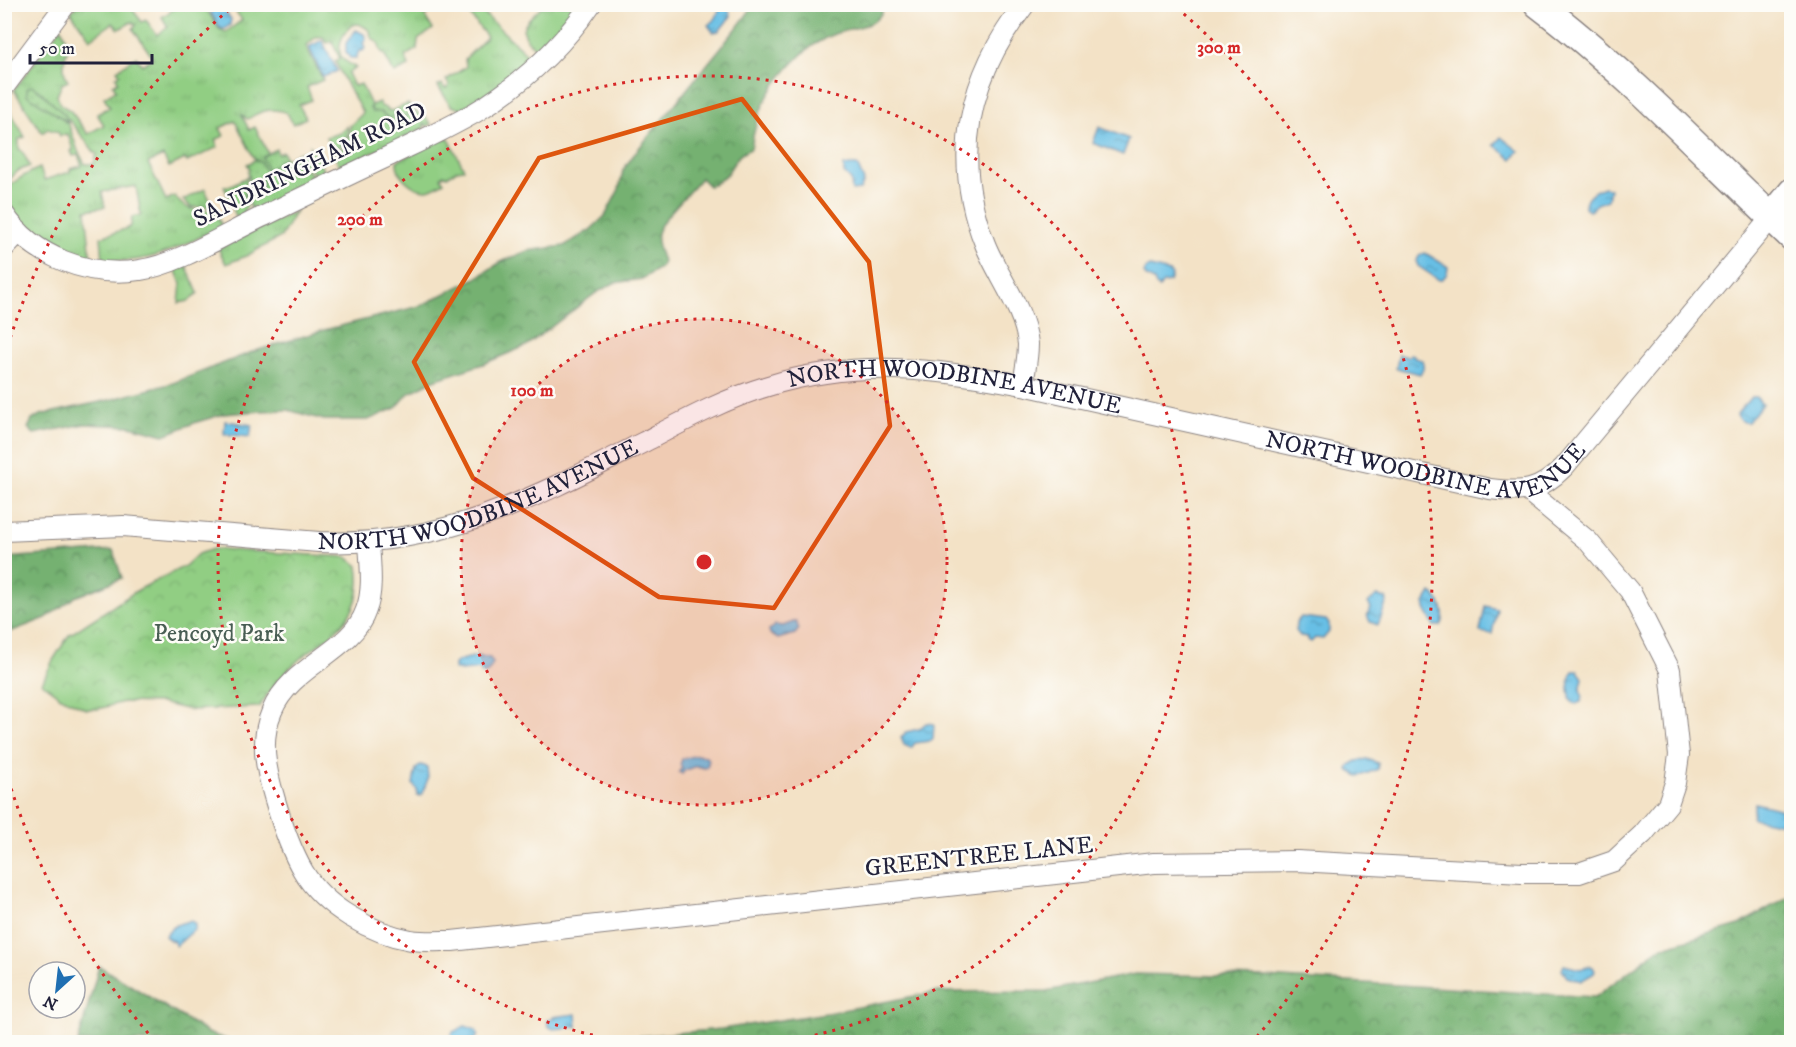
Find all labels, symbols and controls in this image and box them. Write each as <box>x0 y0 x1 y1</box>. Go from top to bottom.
scale bar <box>30 27 152 65</box>
text: 300 m <box>1197 37 1241 59</box>
text: 50 m <box>39 38 75 60</box>
street label: SANDRINGHAM ROAD <box>189 96 431 234</box>
text: 200 m <box>337 209 383 231</box>
street label: NORTH WOODBINE AVENUE <box>785 354 1124 421</box>
text: 100 m <box>510 380 554 402</box>
street label: NORTH WOODBINE AVENUE <box>1252 423 1590 451</box>
text: NORTH WOODBINE AVENUE <box>1263 424 1593 506</box>
street label: NORTH WOODBINE AVENUE <box>317 432 643 558</box>
centre of rings <box>694 552 714 572</box>
park label: Pencoyd Park <box>153 619 285 649</box>
street label: GREENTREE LANE <box>863 830 1095 884</box>
north arrow <box>27 960 87 1020</box>
text: N <box>40 991 61 1014</box>

